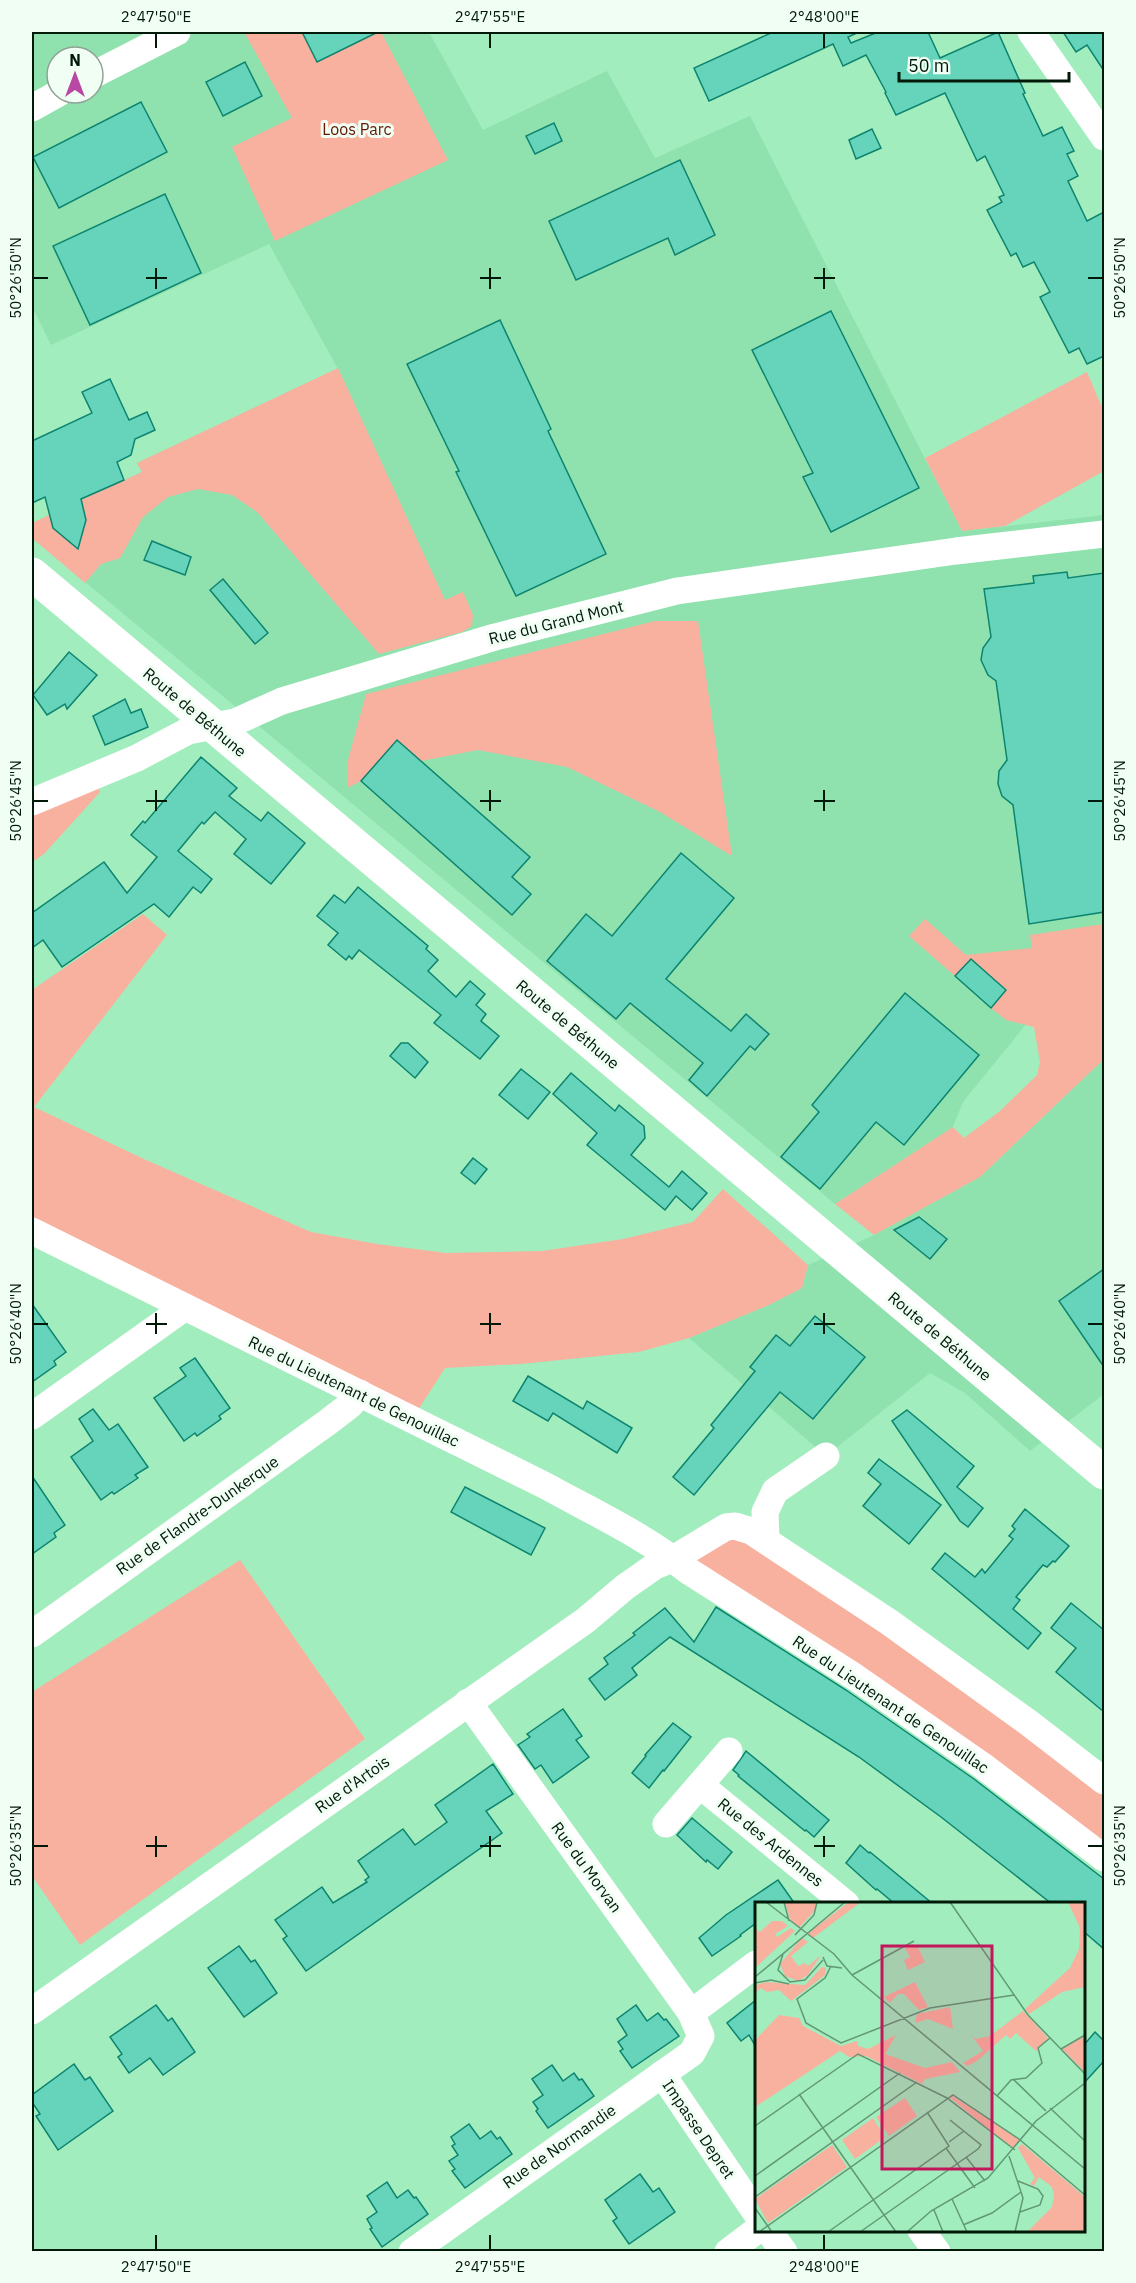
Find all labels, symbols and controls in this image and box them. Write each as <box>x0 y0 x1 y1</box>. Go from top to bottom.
text: 2°47'50"E <box>121 7 191 26</box>
text: 2°47'55"E <box>455 7 525 26</box>
text: 2°48'00"E <box>789 7 859 26</box>
north arrow <box>45 45 105 105</box>
scale bar <box>899 45 1068 83</box>
text: N <box>69 50 81 70</box>
text: 50 m <box>908 54 950 77</box>
park label: Loos Parc <box>322 119 392 139</box>
text: 50°26'50"N <box>6 237 25 319</box>
text: 50°26'50"N <box>1110 237 1129 319</box>
street label: Rue du Grand Mont <box>486 596 626 648</box>
street label: Route de Béthune <box>139 663 251 761</box>
text: 50°26'45"N <box>6 760 25 842</box>
text: 50°26'45"N <box>1110 760 1129 842</box>
street label: Route de Béthune <box>512 975 624 1073</box>
text: 50°26'40"N <box>6 1283 25 1365</box>
text: 50°26'40"N <box>1110 1283 1129 1365</box>
street label: Route de Béthune <box>884 1287 996 1385</box>
street label: Rue du Lieutenant de Genouillac <box>245 1331 463 1451</box>
street label: Rue de Flandre-Dunkerque <box>112 1451 282 1579</box>
street label: Rue du Lieutenant de Genouillac <box>789 1631 993 1777</box>
street label: Rue d'Artois <box>311 1751 393 1817</box>
street label: Rue des Ardennes <box>714 1793 828 1891</box>
text: 50°26'35"N <box>6 1805 25 1887</box>
text: 50°26'35"N <box>1110 1805 1129 1887</box>
street label: Rue du Morvan <box>547 1818 627 1916</box>
inset map <box>755 1902 1085 2232</box>
street label: Impasse Depret <box>658 2076 740 2182</box>
street label: Rue de Normandie <box>499 2099 620 2192</box>
text: 2°47'50"E <box>121 2257 191 2276</box>
text: 2°47'55"E <box>455 2257 525 2276</box>
text: 2°48'00"E <box>789 2257 859 2276</box>

